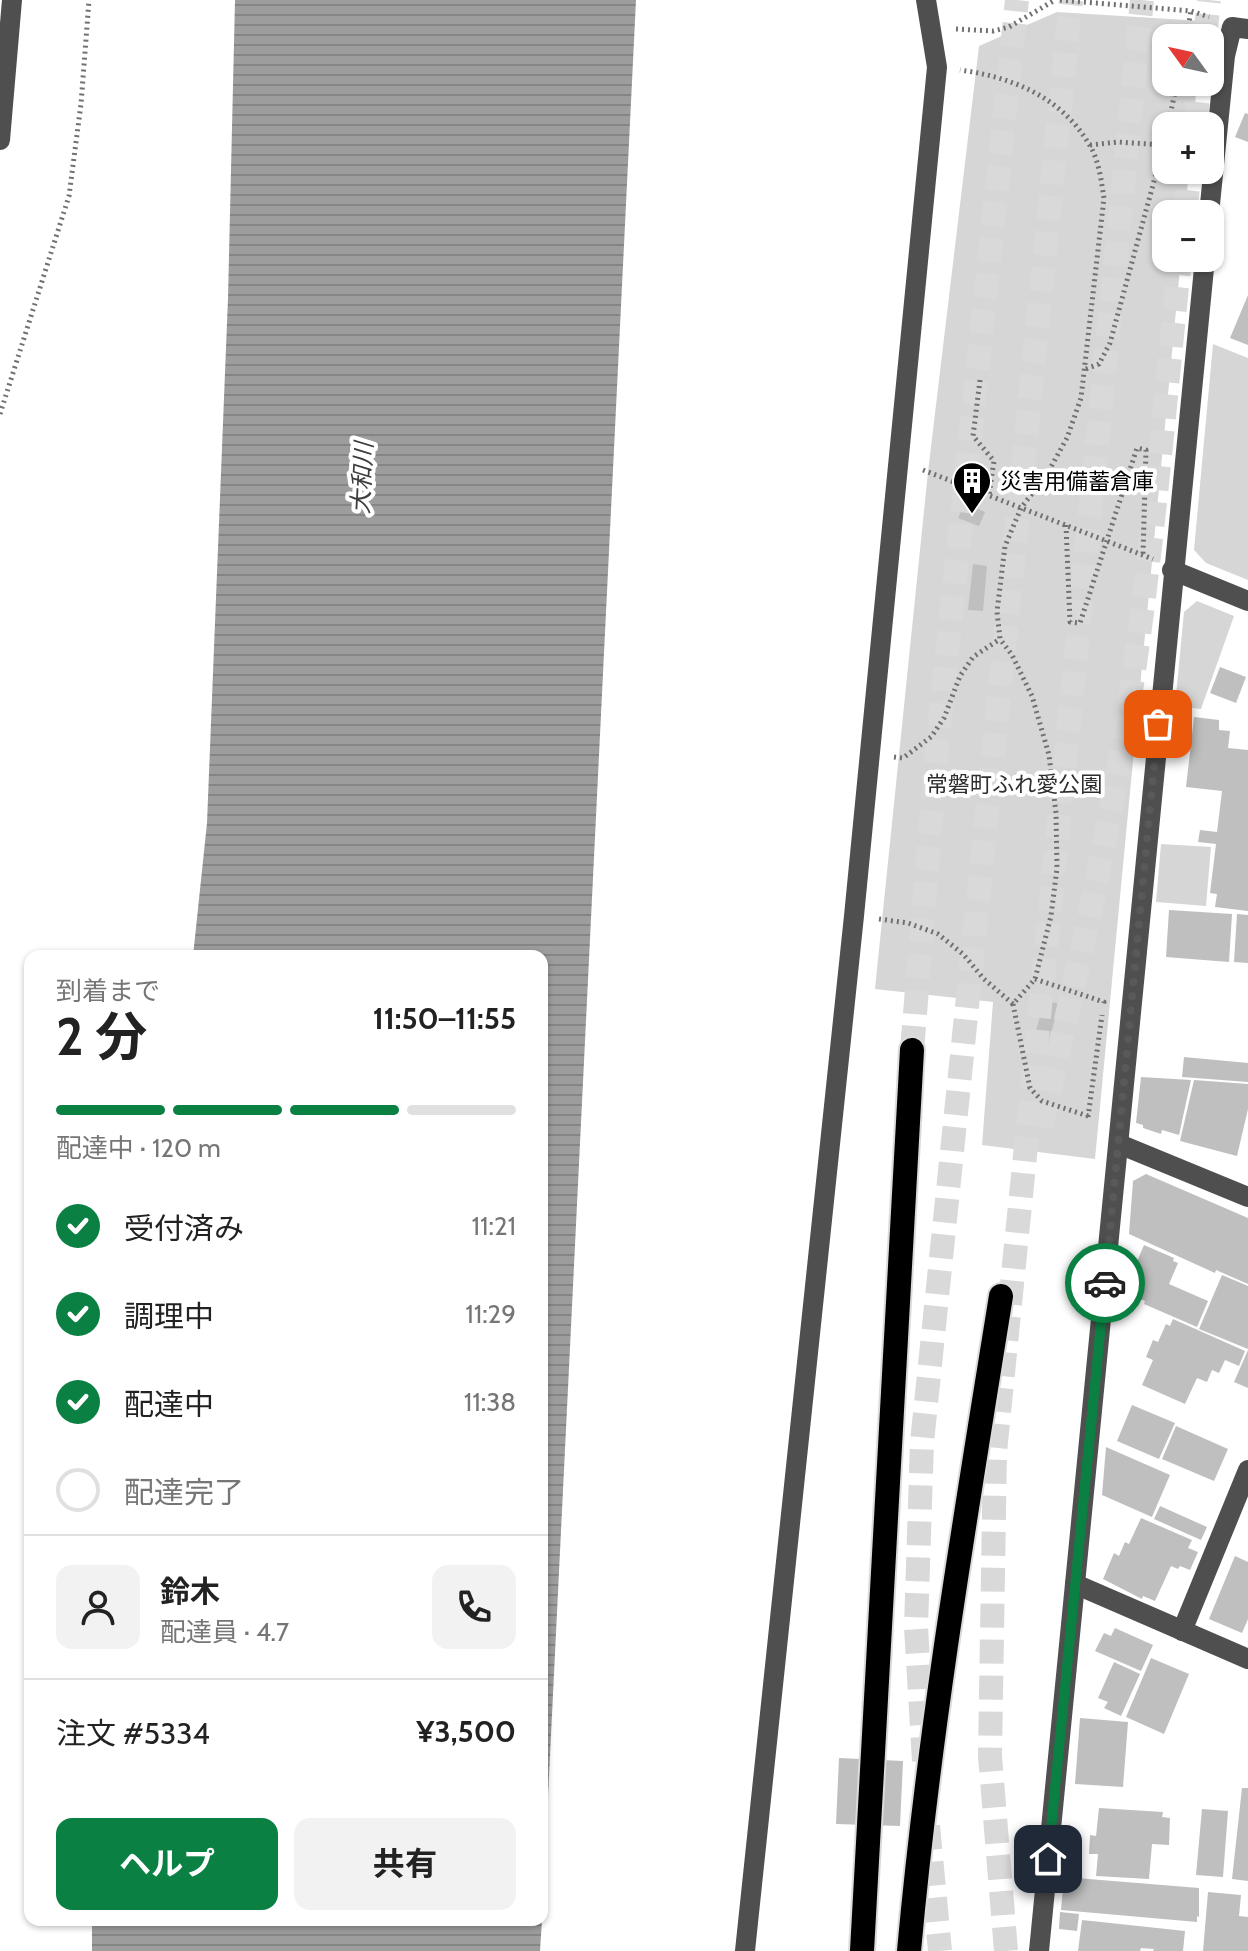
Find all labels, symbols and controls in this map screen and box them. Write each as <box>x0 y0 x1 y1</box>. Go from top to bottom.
north arrow <box>1152 24 1224 96</box>
map controls <box>1152 24 1224 272</box>
button: + <box>1152 112 1224 184</box>
button: − <box>1152 200 1224 272</box>
water label: 大和川 <box>346 438 379 515</box>
building icon: 災害用備蓄倉庫 <box>951 460 993 515</box>
place label: 災害用備蓄倉庫 <box>1000 468 1154 495</box>
pin <box>1124 690 1192 758</box>
icon: bag <box>1136 702 1180 746</box>
park label: 常磐町ふれ愛公園 <box>926 771 1102 798</box>
text: 到着まで <box>56 975 160 1007</box>
text: 11:50–11:55 <box>373 1000 516 1037</box>
text: 2 分 <box>56 1005 147 1068</box>
text: 配達中 · 120 m <box>56 1132 221 1164</box>
icon: check <box>56 1204 100 1248</box>
text: 受付済み <box>124 1210 244 1247</box>
text: 11:21 <box>472 1210 516 1242</box>
courier <box>1065 1243 1145 1323</box>
icon: car <box>1083 1261 1127 1305</box>
icon: check <box>56 1292 100 1336</box>
text: 調理中 <box>124 1298 214 1335</box>
text: 11:29 <box>465 1298 516 1330</box>
icon: check <box>56 1380 100 1424</box>
text: 配達中 <box>124 1386 214 1423</box>
text: 11:38 <box>464 1386 516 1418</box>
text: 配達完了 <box>124 1474 244 1511</box>
button: person <box>56 1565 140 1649</box>
button: phone <box>432 1565 516 1649</box>
text: 鈴木 <box>160 1573 220 1610</box>
text: 配達員 · 4.7 <box>160 1616 289 1648</box>
text: ¥3,500 <box>416 1713 516 1750</box>
text: 注文 #5334 <box>56 1715 210 1752</box>
button: ヘルプ <box>56 1818 278 1910</box>
button: 共有 <box>294 1818 516 1910</box>
pin <box>1014 1825 1082 1893</box>
icon: home <box>1026 1837 1070 1881</box>

